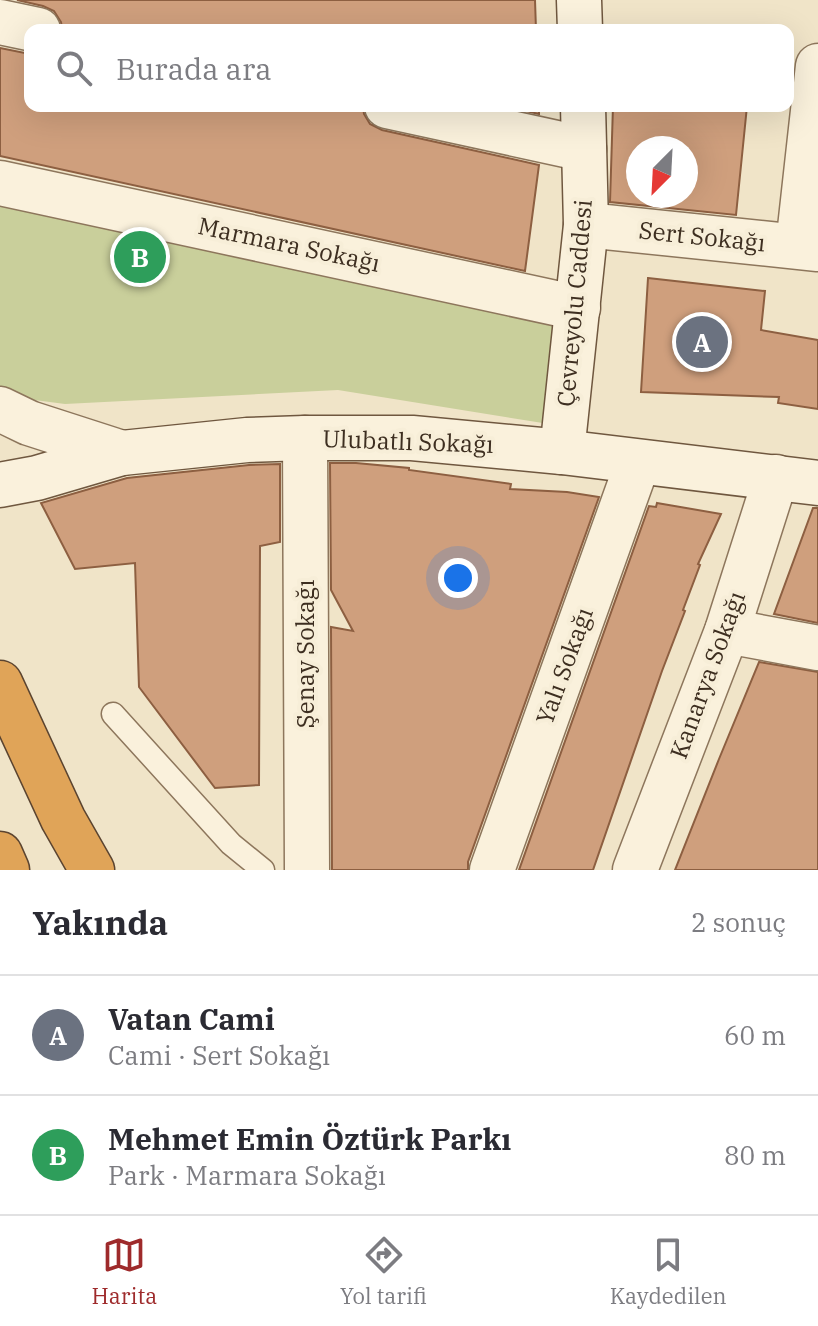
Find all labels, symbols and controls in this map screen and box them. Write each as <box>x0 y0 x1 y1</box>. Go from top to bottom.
search box <box>24 24 794 112</box>
icon: search <box>52 46 96 90</box>
text: Burada ara <box>116 49 272 88</box>
north arrow <box>626 136 698 208</box>
street label: Çevreyolu Caddesi <box>549 198 599 408</box>
street label: Marmara Sokağı <box>195 209 383 279</box>
street label: Sert Sokağı <box>637 213 767 259</box>
pin: B <box>114 227 166 287</box>
pin: A <box>676 312 728 372</box>
street label: Ulubatlı Sokağı <box>322 422 494 460</box>
your location <box>438 558 478 598</box>
street label: Şenay Sokağı <box>289 580 321 728</box>
street label: Kanarya Sokağı <box>662 586 752 763</box>
street label: Yalı Sokağı <box>528 603 600 729</box>
text: Yakında <box>32 900 168 944</box>
text: 2 sonuç <box>691 905 786 939</box>
text: Vatan Cami <box>108 999 275 1038</box>
text: A <box>49 1018 67 1052</box>
text: 60 m <box>724 1018 786 1052</box>
text: Cami · Sert Sokağı <box>108 1038 330 1072</box>
text: Mehmet Emin Öztürk Parkı <box>108 1119 511 1158</box>
text: B <box>49 1138 67 1172</box>
text: 80 m <box>724 1138 786 1172</box>
text: Park · Marmara Sokağı <box>108 1158 386 1192</box>
tab: Harita <box>91 1233 157 1310</box>
tab: Yol tarifi <box>340 1233 427 1310</box>
tab: Kaydedilen <box>610 1233 727 1310</box>

